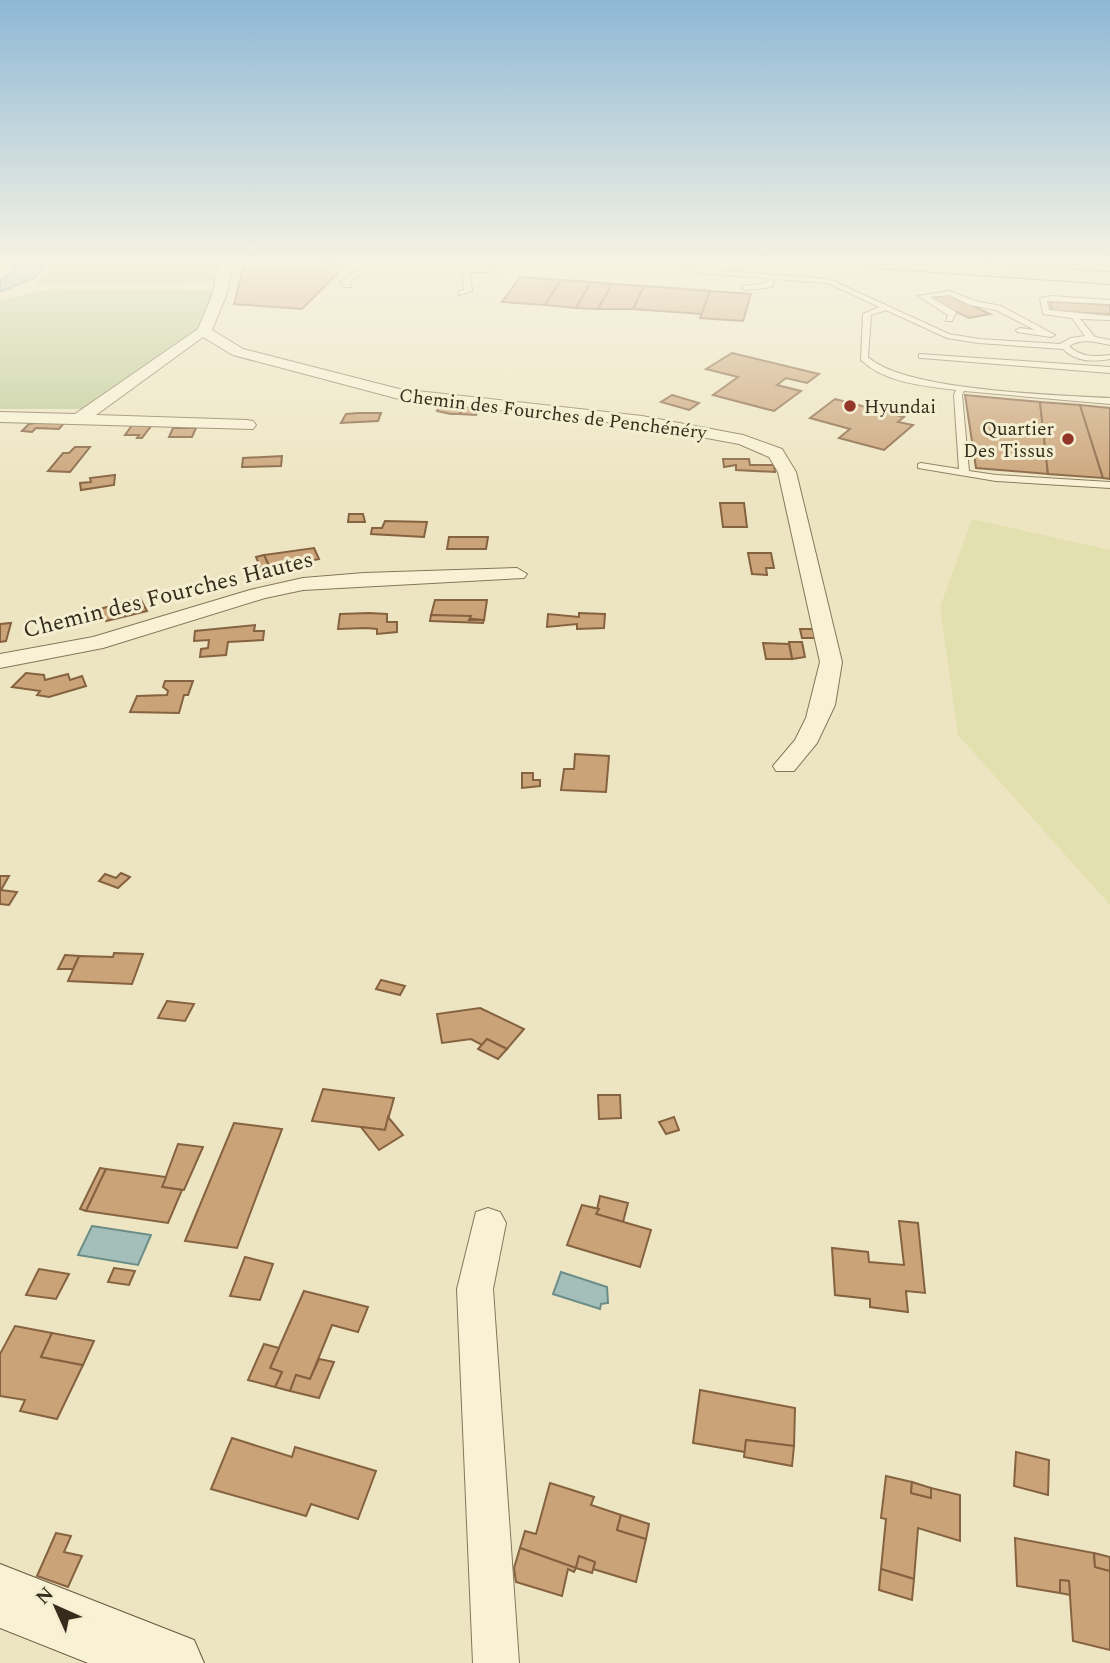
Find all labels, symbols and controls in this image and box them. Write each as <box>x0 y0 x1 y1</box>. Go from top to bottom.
street label: Chemin des Fourches de Penchénéry <box>397 381 709 448</box>
place label: Hyundai <box>864 393 936 422</box>
marker: Hyundai <box>842 398 858 414</box>
place label: Quartier Des Tissus <box>963 415 1054 466</box>
marker: Quartier Des Tissus <box>1060 431 1076 447</box>
street label: Chemin des Fourches Hautes <box>20 542 317 648</box>
north arrow <box>21 1572 91 1642</box>
text: N <box>29 1580 61 1612</box>

